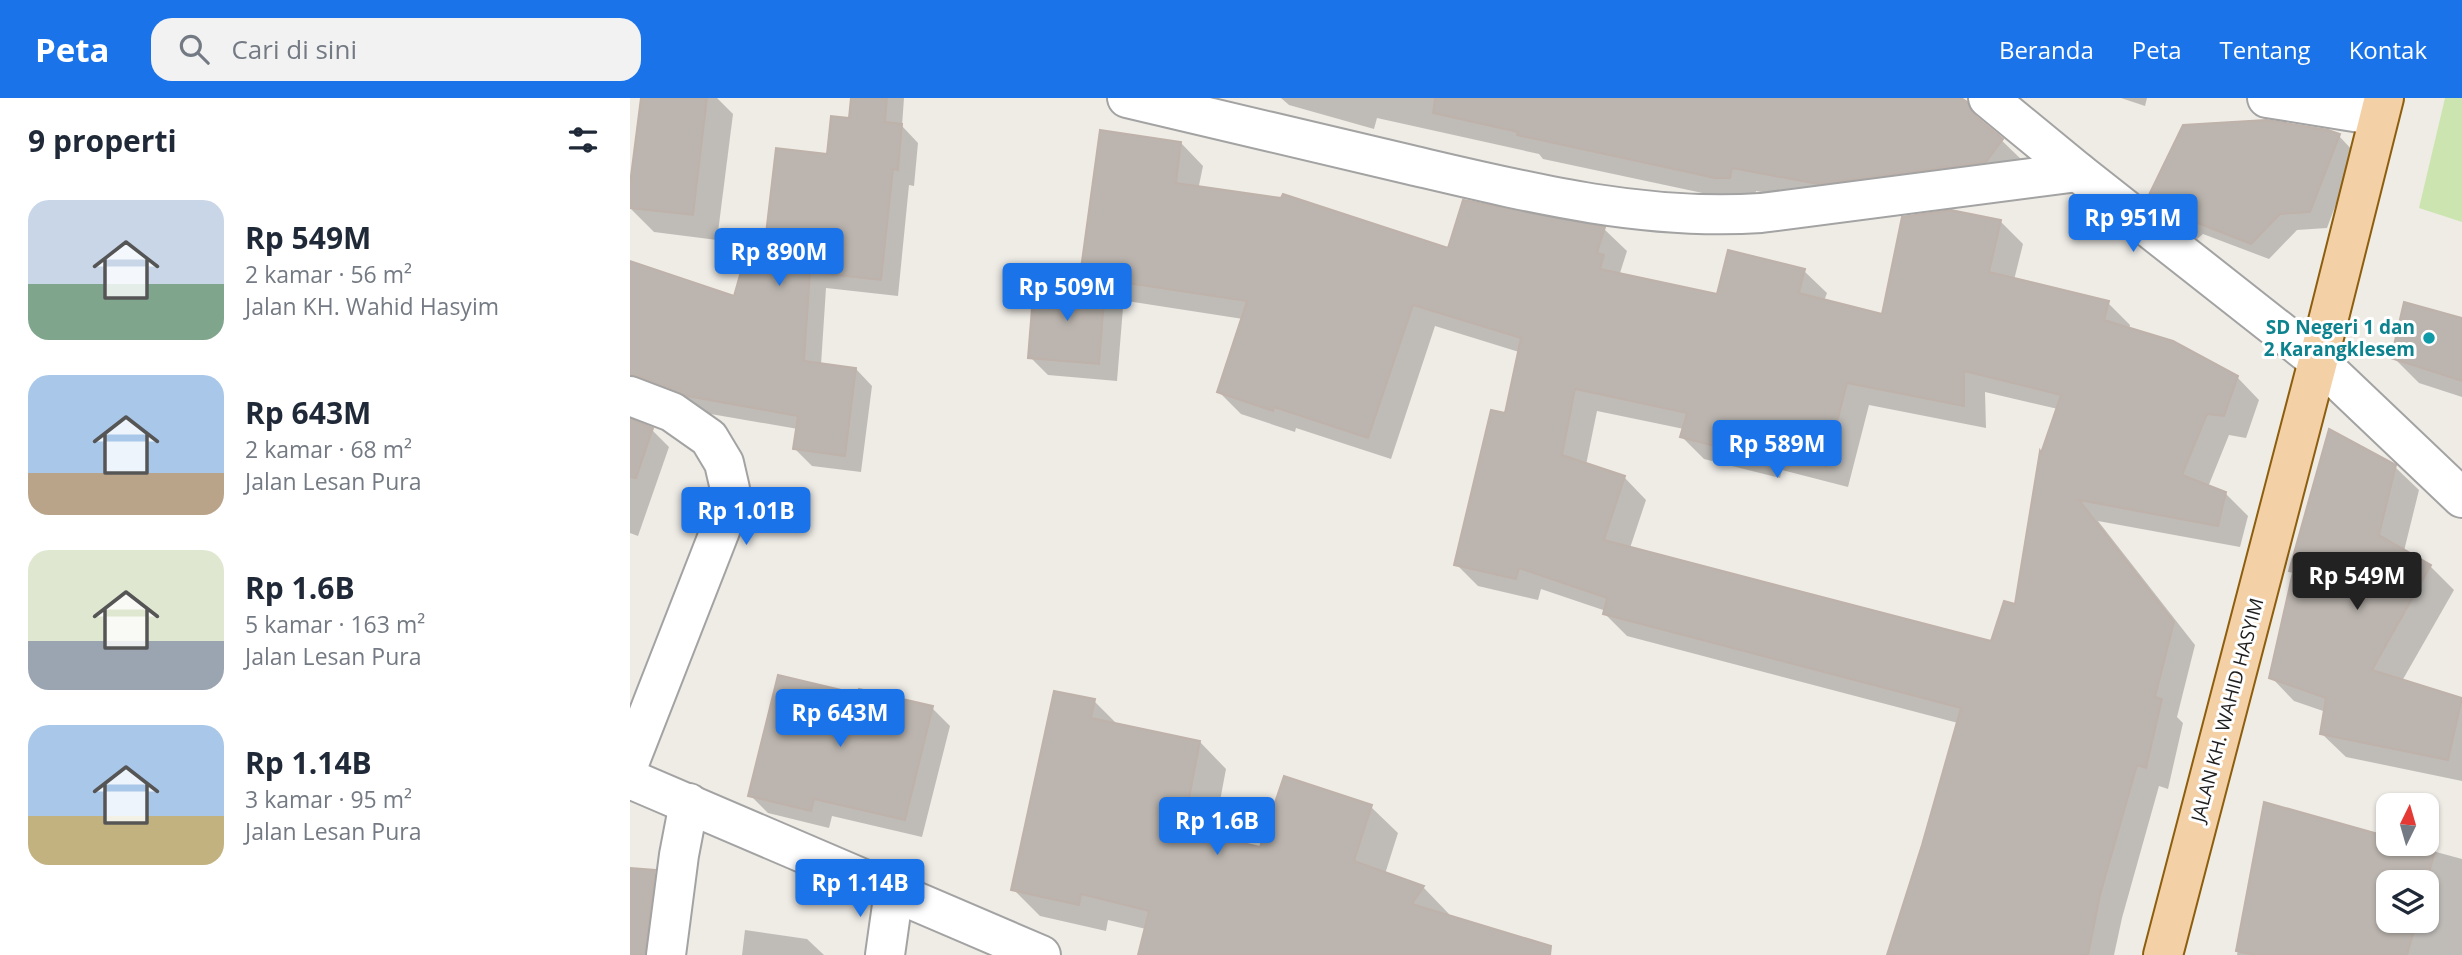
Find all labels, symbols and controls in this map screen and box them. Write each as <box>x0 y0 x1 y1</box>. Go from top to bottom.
search box <box>151 18 641 81</box>
text: Peta <box>35 27 109 72</box>
icon: search <box>175 30 213 68</box>
text: Cari di sini <box>231 31 357 67</box>
text: Beranda <box>1999 33 2094 66</box>
text: Peta <box>2132 33 2182 66</box>
text: Tentang <box>2220 33 2311 66</box>
text: Kontak <box>2349 33 2427 66</box>
text: 9 properti <box>28 120 177 161</box>
icon: filters <box>564 121 602 159</box>
pin: Rp 951M <box>2068 194 2198 254</box>
text: Rp 951M <box>2085 201 2181 233</box>
text: Rp 549M <box>245 217 371 258</box>
icon: home <box>84 228 168 312</box>
pin: Rp 890M <box>714 228 844 288</box>
text: Rp 890M <box>731 235 827 267</box>
text: 2 kamar · 56 m² <box>245 258 412 290</box>
pin: Rp 509M <box>1002 264 1132 323</box>
text: Rp 509M <box>1019 270 1115 302</box>
text: Jalan KH. Wahid Hasyim <box>245 290 499 322</box>
place label: SD Negeri 1 dan 2 Karangklesem <box>2264 314 2415 362</box>
marker: SD Negeri 1 dan 2 Karangklesem <box>2421 330 2437 346</box>
text: Rp 643M <box>245 392 371 433</box>
icon: home <box>84 403 168 487</box>
pin: Rp 589M <box>1712 420 1842 480</box>
text: Rp 589M <box>1729 427 1825 459</box>
text: 2 kamar · 68 m² <box>245 433 412 465</box>
text: Jalan Lesan Pura <box>245 465 422 497</box>
pin: Rp 1.01B <box>674 488 818 547</box>
text: Rp 1.01B <box>697 494 795 526</box>
pin: Rp 549M <box>2292 552 2422 612</box>
text: Rp 549M <box>2309 559 2405 591</box>
text: Rp 1.6B <box>245 567 355 608</box>
icon: home <box>84 578 168 662</box>
street label: JALAN KH. WAHID HASYIM <box>2184 595 2269 827</box>
text: 5 kamar · 163 m² <box>245 608 425 640</box>
text: Jalan Lesan Pura <box>245 640 422 672</box>
pin: Rp 643M <box>775 690 905 749</box>
text: Rp 643M <box>792 696 888 728</box>
text: Rp 1.14B <box>245 742 372 783</box>
icon: home <box>84 753 168 837</box>
text: 3 kamar · 95 m² <box>245 783 412 815</box>
north arrow <box>2376 793 2440 856</box>
map controls <box>2376 793 2439 933</box>
pin: Rp 1.6B <box>1152 798 1282 857</box>
text: Rp 1.6B <box>1175 804 1259 836</box>
text: Jalan Lesan Pura <box>245 815 422 847</box>
pin: Rp 1.14B <box>788 860 932 919</box>
text: Rp 1.14B <box>811 866 909 898</box>
button: layers <box>2376 870 2439 933</box>

